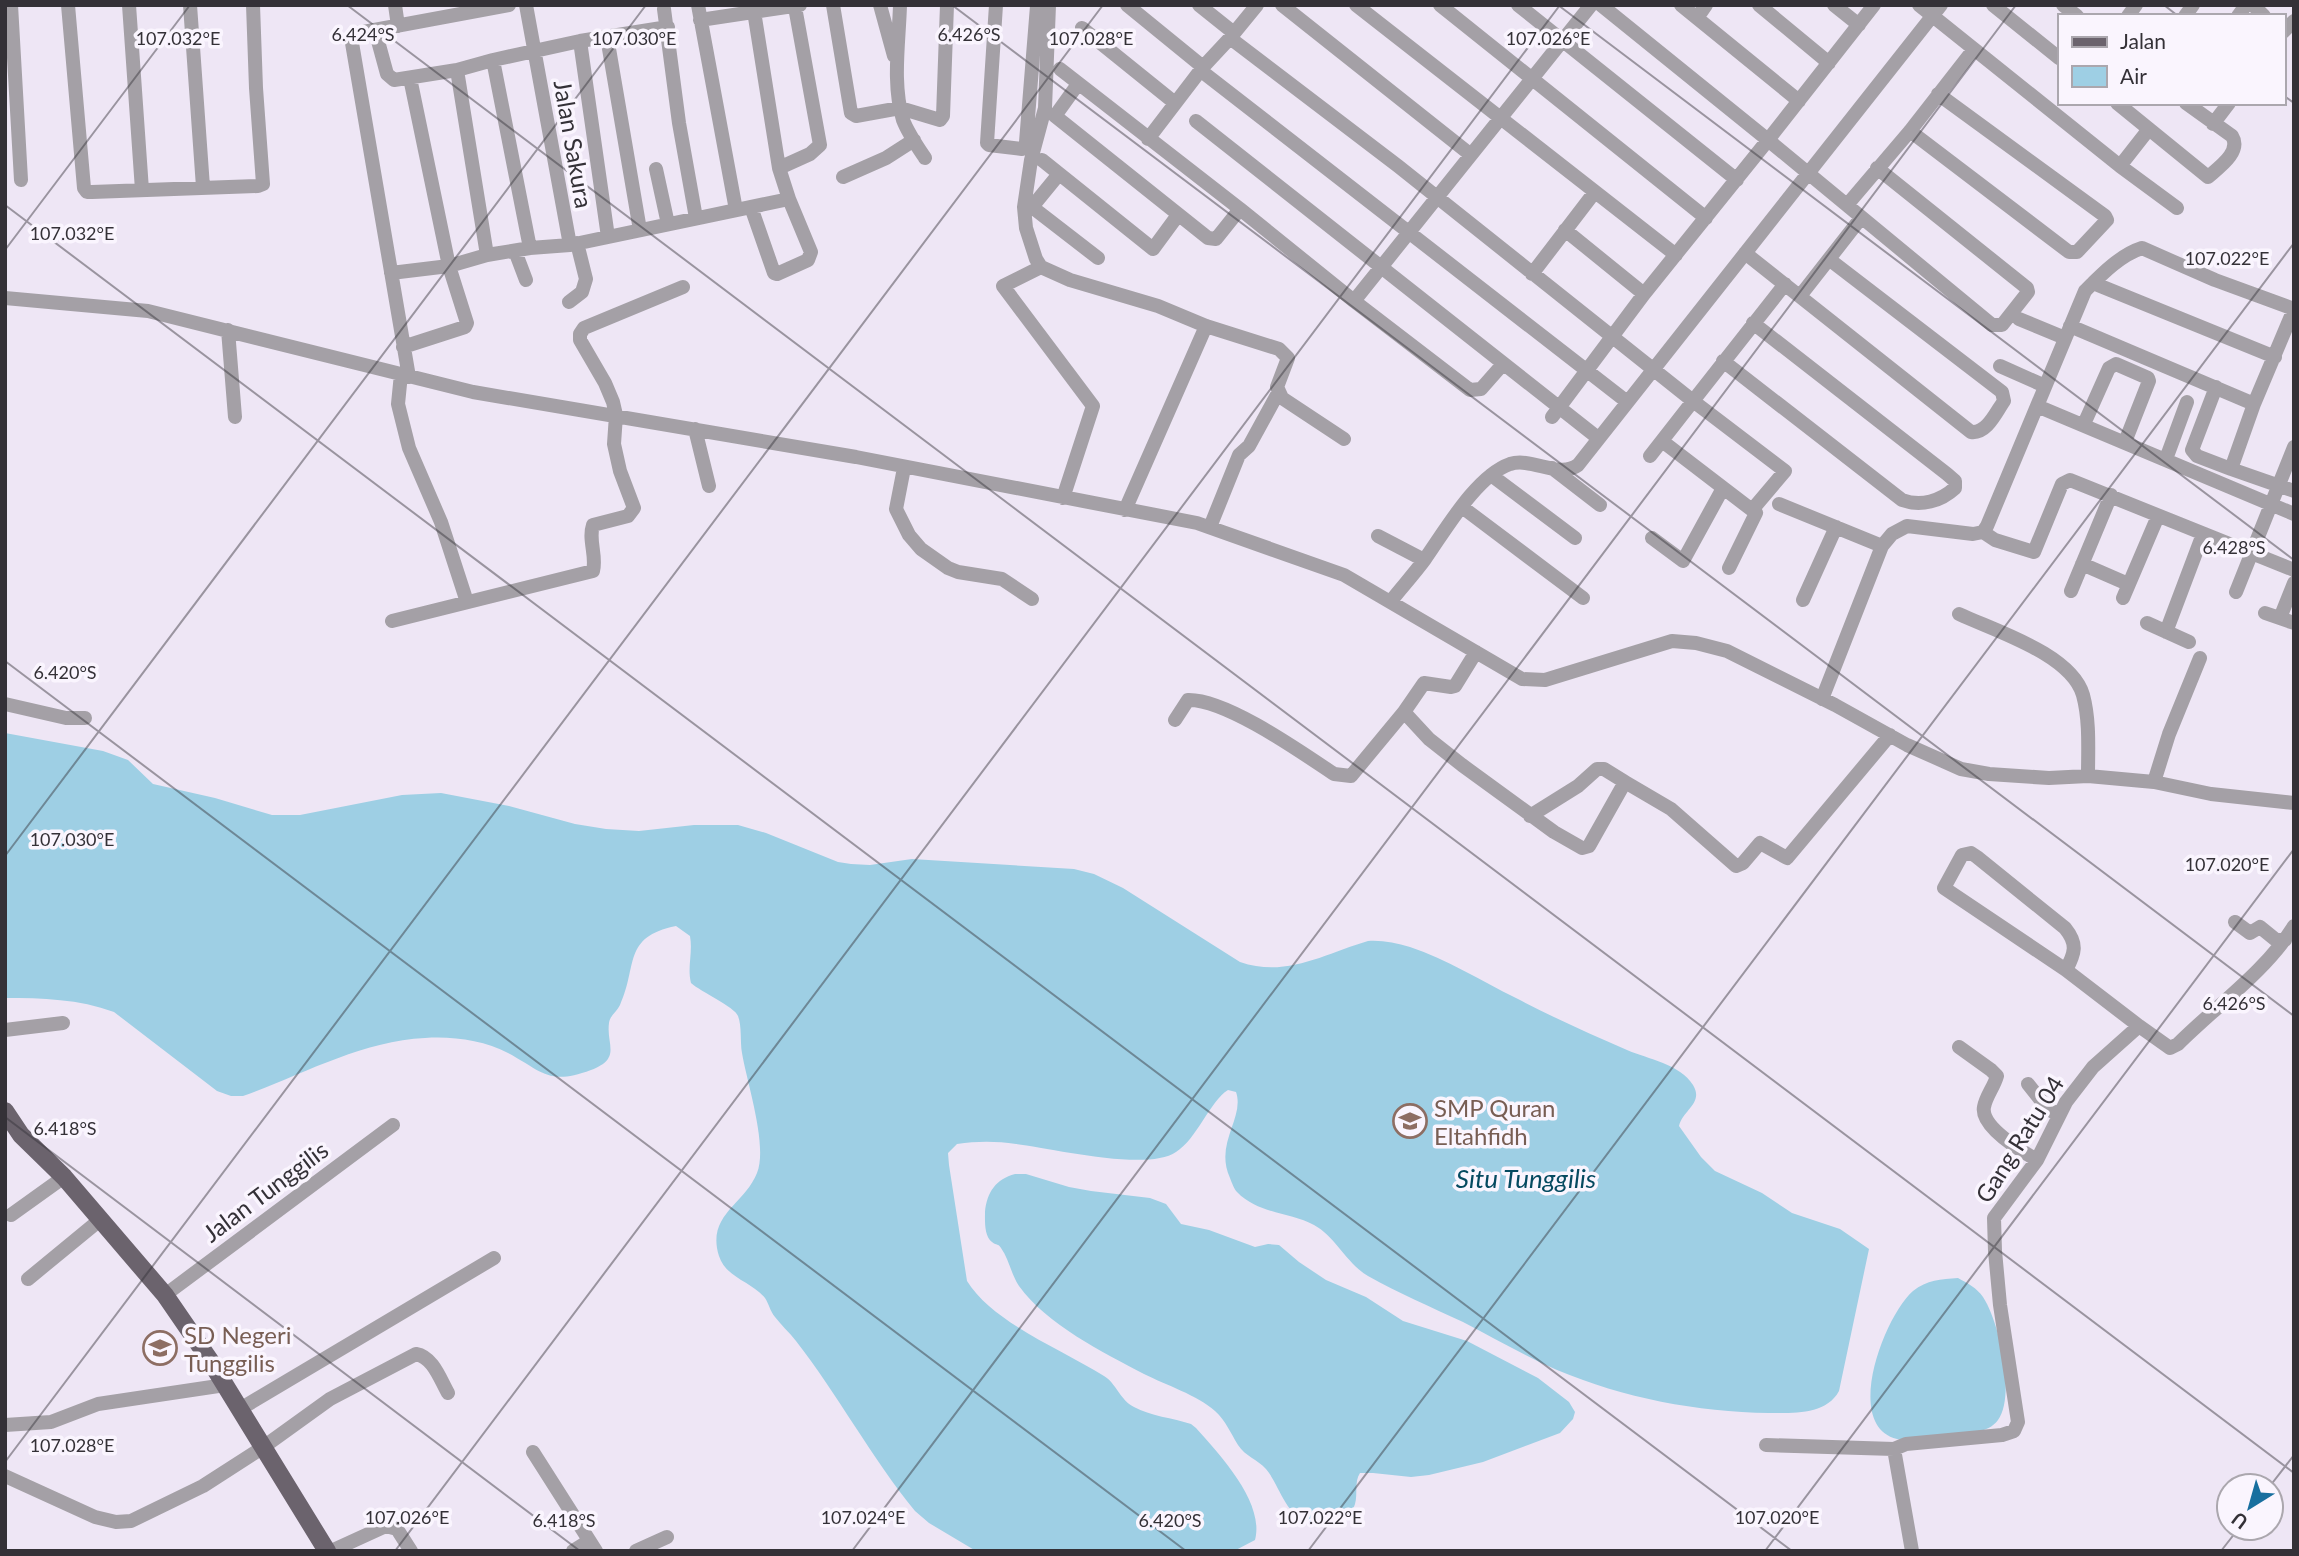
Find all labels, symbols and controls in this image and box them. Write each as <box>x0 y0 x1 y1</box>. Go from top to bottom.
legend <box>2058 14 2285 105</box>
text: 6.424°S <box>331 23 395 45</box>
text: 6.426°S <box>937 23 1001 45</box>
text: 107.032°E <box>136 27 220 49</box>
text: 107.030°E <box>592 27 676 49</box>
text: 107.028°E <box>1049 27 1133 49</box>
text: 107.026°E <box>1506 27 1590 49</box>
text: Jalan <box>2120 28 2166 53</box>
text: Air <box>2120 63 2147 88</box>
street label: Jalan Sakura <box>548 78 600 210</box>
text: 107.032°E <box>30 222 114 244</box>
text: 107.022°E <box>2185 247 2269 269</box>
text: 6.428°S <box>2202 536 2266 558</box>
text: 6.420°S <box>33 661 97 683</box>
text: 107.030°E <box>30 828 114 850</box>
text: 107.020°E <box>2185 853 2269 875</box>
text: 6.426°S <box>2202 992 2266 1014</box>
street label: Gang Ratu 04 <box>1969 1070 2069 1208</box>
place label: SMP Quran Eltahfidh <box>1434 1093 1555 1150</box>
school or university icon: SMP Quran Eltahfidh <box>1391 1102 1429 1140</box>
text: 6.418°S <box>33 1117 97 1139</box>
street label: Jalan Tunggilis <box>197 1135 333 1247</box>
water label: Situ Tunggilis <box>1456 1162 1596 1194</box>
place label: SD Negeri Tunggilis <box>184 1320 292 1377</box>
school or university icon: SD Negeri Tunggilis <box>141 1329 179 1367</box>
text: 107.028°E <box>30 1434 114 1456</box>
north arrow <box>2215 1472 2285 1542</box>
text: 107.026°E <box>365 1506 449 1528</box>
text: 107.024°E <box>821 1506 905 1528</box>
text: 107.022°E <box>1278 1506 1362 1528</box>
text: 107.020°E <box>1735 1506 1819 1528</box>
text: U <box>2227 1508 2252 1534</box>
text: 6.418°S <box>532 1509 596 1531</box>
text: 6.420°S <box>1138 1509 1202 1531</box>

